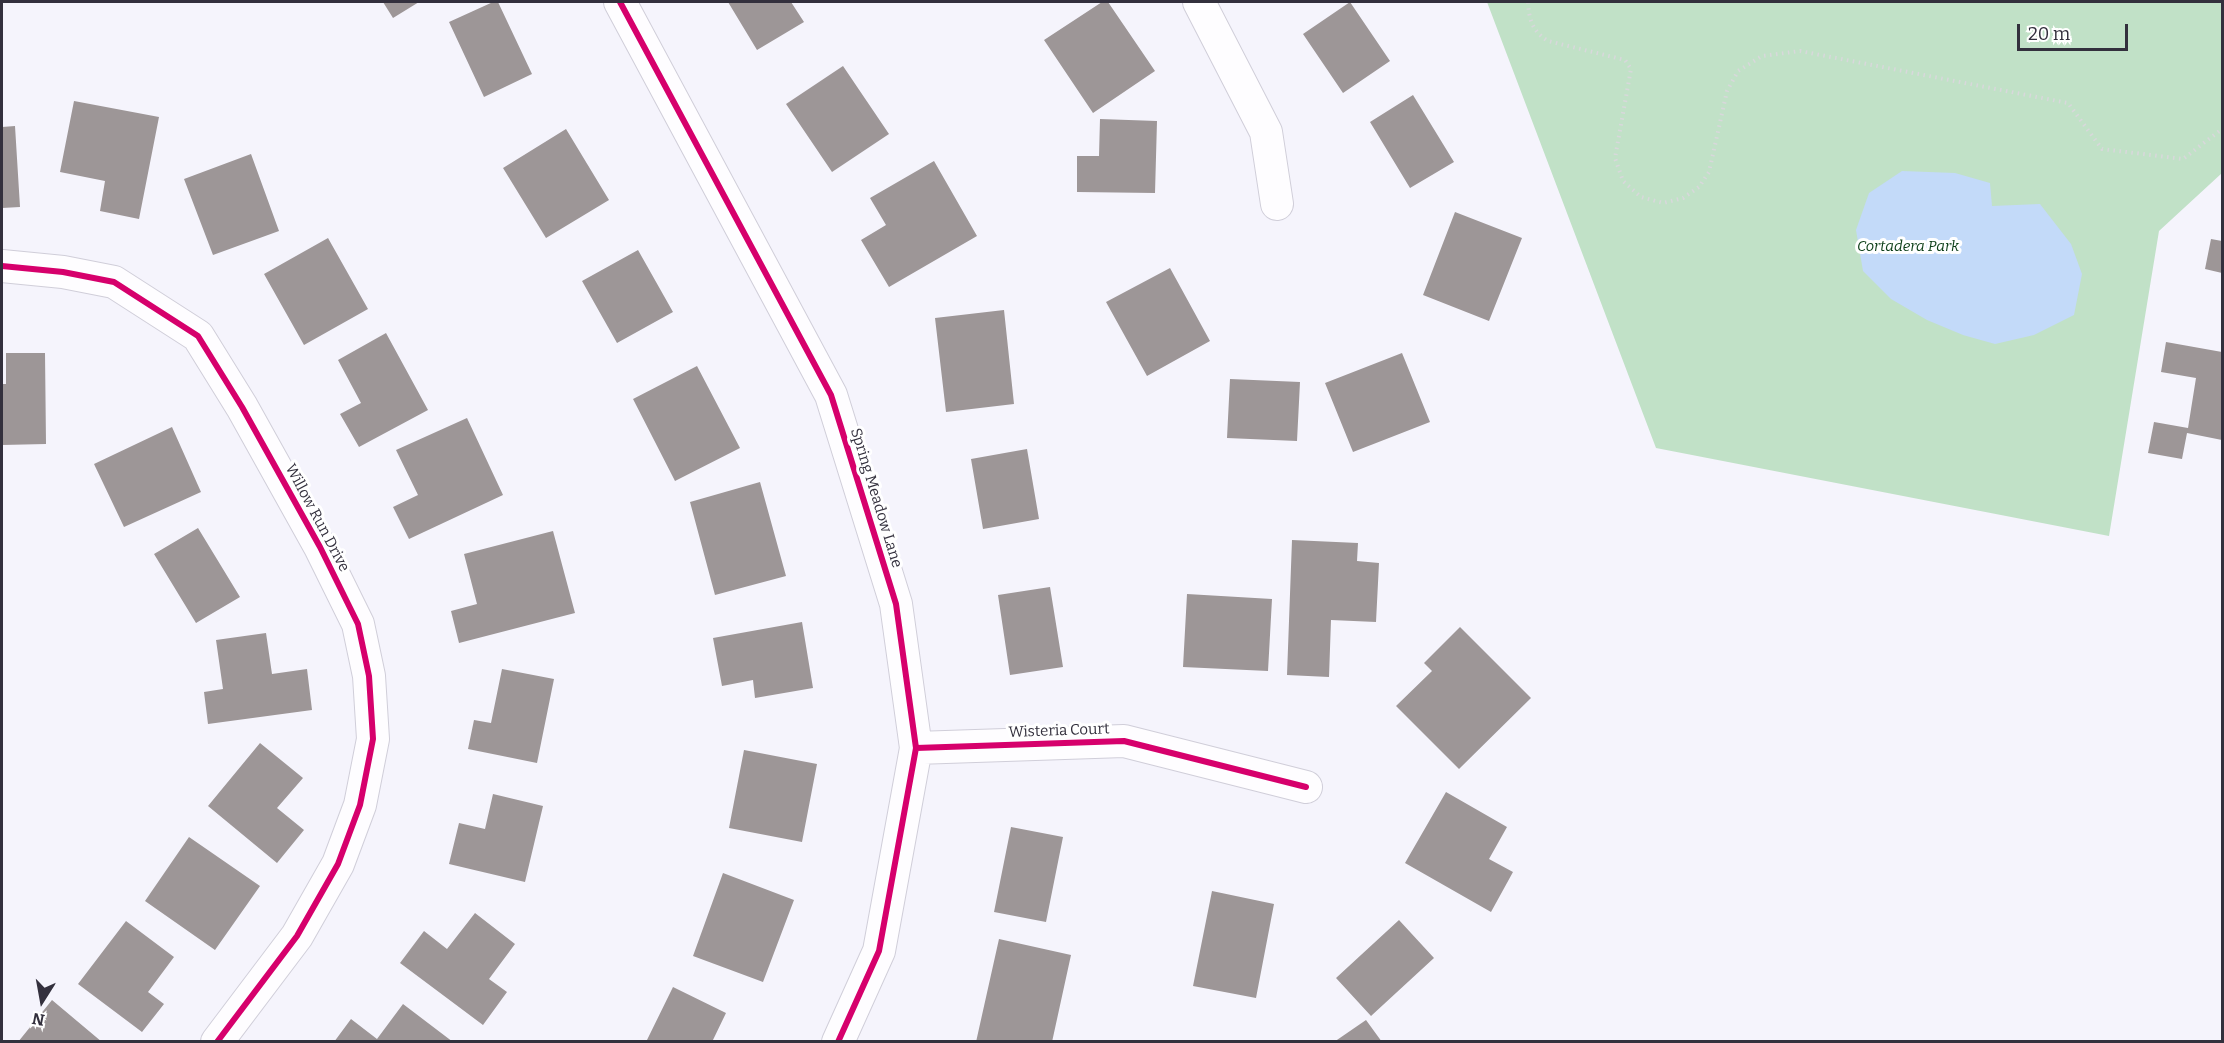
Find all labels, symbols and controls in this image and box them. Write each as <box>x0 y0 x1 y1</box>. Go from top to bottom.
scale bar <box>2020 12 2131 50</box>
text: 20 m <box>2028 23 2070 45</box>
park label: Cortadera Park <box>1857 238 1959 256</box>
street label: Spring Meadow Lane <box>846 426 906 570</box>
street label: Willow Run Drive <box>281 461 353 575</box>
street label: Wisteria Court <box>1008 720 1110 742</box>
north arrow <box>12 971 72 1031</box>
text: N <box>31 1009 46 1030</box>

